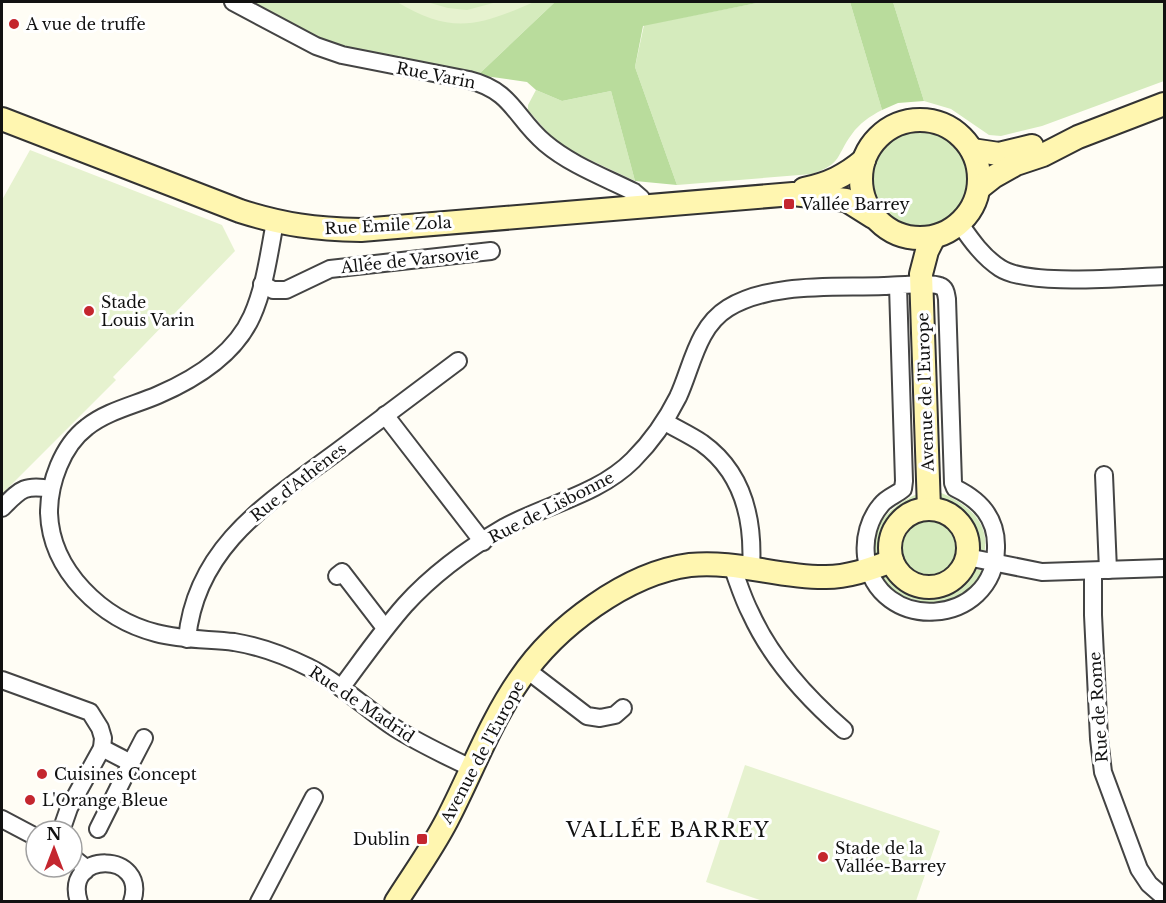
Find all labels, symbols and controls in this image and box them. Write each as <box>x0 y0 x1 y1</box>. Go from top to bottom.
place label: A vue de truffe <box>25 14 146 34</box>
marker: A vue de truffe <box>7 17 21 31</box>
street label: Rue Varin <box>395 58 477 92</box>
place label: Vallée Barrey <box>800 194 910 214</box>
marker: Vallée Barrey <box>782 197 796 211</box>
street label: Rue Émile Zola <box>324 212 452 238</box>
street label: Allée de Varsovie <box>339 243 480 277</box>
place label: Stade Louis Varin <box>101 292 194 330</box>
marker: Stade Louis Varin <box>82 304 96 318</box>
street label: Avenue de l'Europe <box>912 312 938 473</box>
street label: Rue d'Athènes <box>246 438 350 526</box>
street label: Rue de Lisbonne <box>485 467 617 547</box>
street label: Rue de Rome <box>1084 651 1112 763</box>
street label: Rue de Madrid <box>306 661 419 747</box>
street label: Avenue de l'Europe <box>435 677 528 828</box>
place label: Cuisines Concept <box>54 764 197 784</box>
marker: Cuisines Concept <box>35 767 49 781</box>
place label: L'Orange Bleue <box>42 790 168 810</box>
marker: L'Orange Bleue <box>23 793 37 807</box>
district label: VALLÉE BARREY <box>565 817 770 842</box>
north arrow <box>24 819 84 879</box>
text: N <box>46 824 62 844</box>
place label: Dublin <box>353 829 410 849</box>
marker: Dublin <box>415 832 429 846</box>
place label: Stade de la Vallée-Barrey <box>834 838 947 876</box>
marker: Stade de la Vallée-Barrey <box>816 850 830 864</box>

